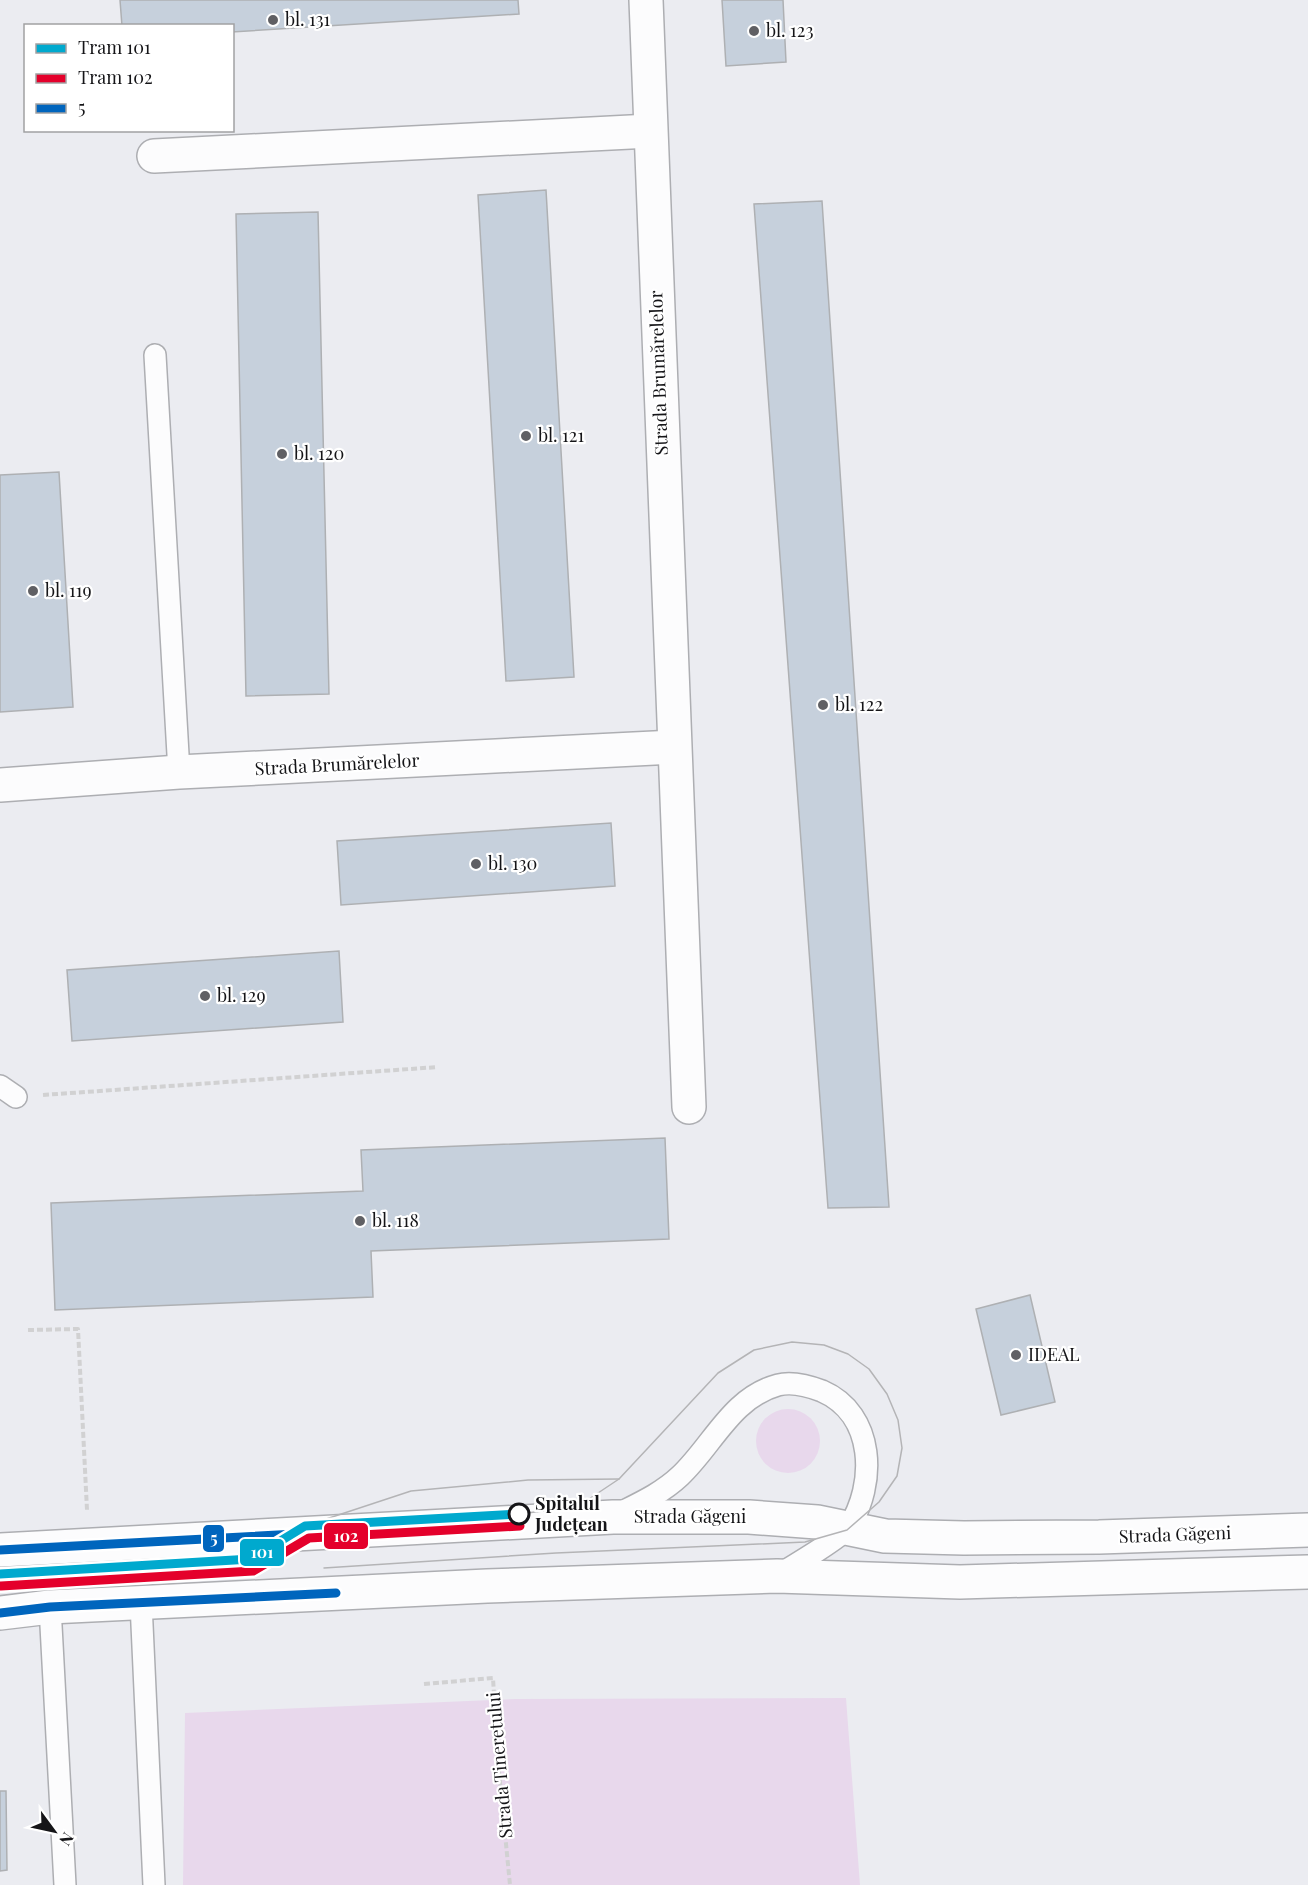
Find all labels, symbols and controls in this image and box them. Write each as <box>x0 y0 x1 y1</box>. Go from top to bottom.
place label: bl. 131 <box>285 7 331 31</box>
marker: bl. 131 <box>266 13 280 27</box>
place label: bl. 123 <box>766 18 814 42</box>
legend <box>24 24 234 132</box>
marker: bl. 123 <box>747 24 761 38</box>
text: Tram 101 <box>78 35 151 59</box>
text: Tram 102 <box>78 65 153 89</box>
text: 5 <box>78 95 85 119</box>
street label: Strada Brumărelelor <box>643 290 673 456</box>
place label: bl. 121 <box>538 423 584 447</box>
marker: bl. 121 <box>519 429 533 443</box>
place label: bl. 120 <box>294 441 344 465</box>
marker: bl. 120 <box>275 447 289 461</box>
place label: bl. 119 <box>45 578 92 602</box>
marker: bl. 119 <box>26 584 40 598</box>
place label: bl. 122 <box>835 692 883 716</box>
marker: bl. 122 <box>816 698 830 712</box>
street label: Strada Brumărelelor <box>254 748 420 780</box>
place label: bl. 130 <box>488 851 537 875</box>
marker: bl. 130 <box>469 857 483 871</box>
place label: bl. 129 <box>217 983 266 1007</box>
marker: bl. 129 <box>198 989 212 1003</box>
place label: bl. 118 <box>372 1208 419 1232</box>
marker: bl. 118 <box>353 1214 367 1228</box>
place label: IDEAL <box>1028 1342 1080 1366</box>
marker: IDEAL <box>1009 1348 1023 1362</box>
place label: Spitalul Județean <box>534 1491 608 1536</box>
marker: Spitalul Județean <box>508 1503 530 1525</box>
street label: Strada Găgeni <box>634 1504 746 1528</box>
street label: Strada Găgeni <box>1118 1520 1232 1548</box>
line badge: 102 <box>323 1522 369 1550</box>
line badge: 5 <box>202 1524 225 1553</box>
text: 102 <box>334 1525 358 1546</box>
text: 5 <box>210 1527 218 1548</box>
line badge: 101 <box>239 1538 285 1567</box>
text: 101 <box>251 1541 273 1562</box>
street label: Strada Tineretului <box>481 1691 517 1839</box>
north arrow <box>24 1801 84 1861</box>
text: N <box>55 1829 79 1850</box>

